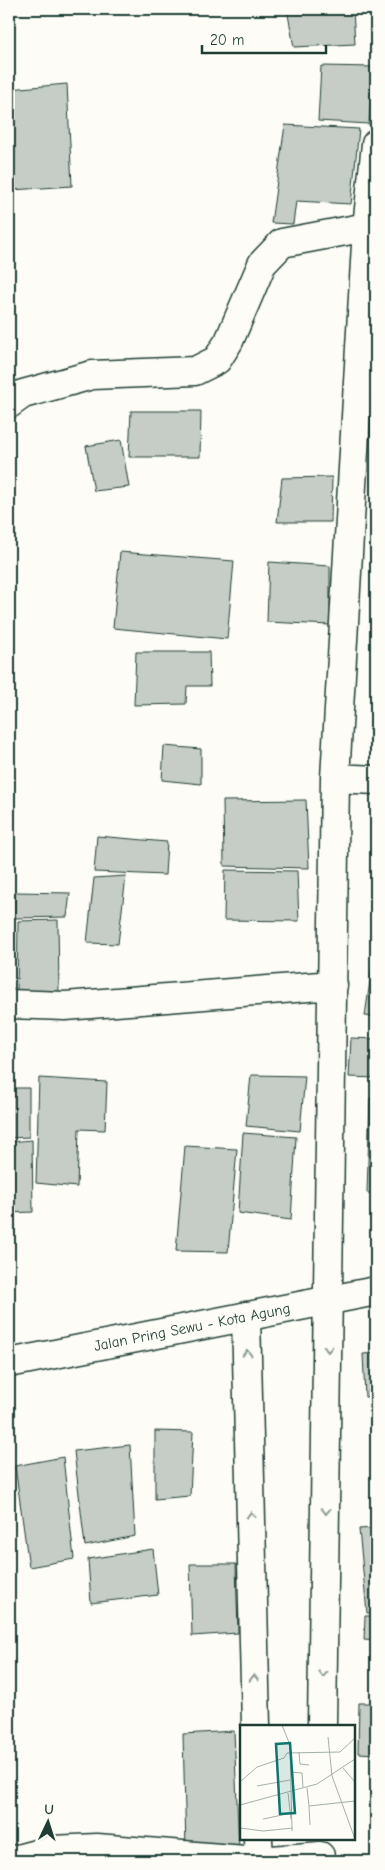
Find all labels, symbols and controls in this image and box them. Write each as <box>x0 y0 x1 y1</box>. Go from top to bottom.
scale bar <box>202 22 326 54</box>
text: 20 m <box>210 31 244 49</box>
street label: Jalan Pring Sewu - Kota Agung <box>92 1299 292 1355</box>
one-way arrow <box>323 1346 333 1353</box>
one-way arrow <box>241 1348 252 1356</box>
one-way arrow <box>321 1508 331 1516</box>
one-way arrow <box>245 1511 256 1519</box>
one-way arrow <box>318 1670 328 1678</box>
one-way arrow <box>249 1673 260 1681</box>
inset map <box>240 1725 355 1840</box>
north arrow <box>22 1798 72 1848</box>
text: U <box>44 1801 54 1818</box>

